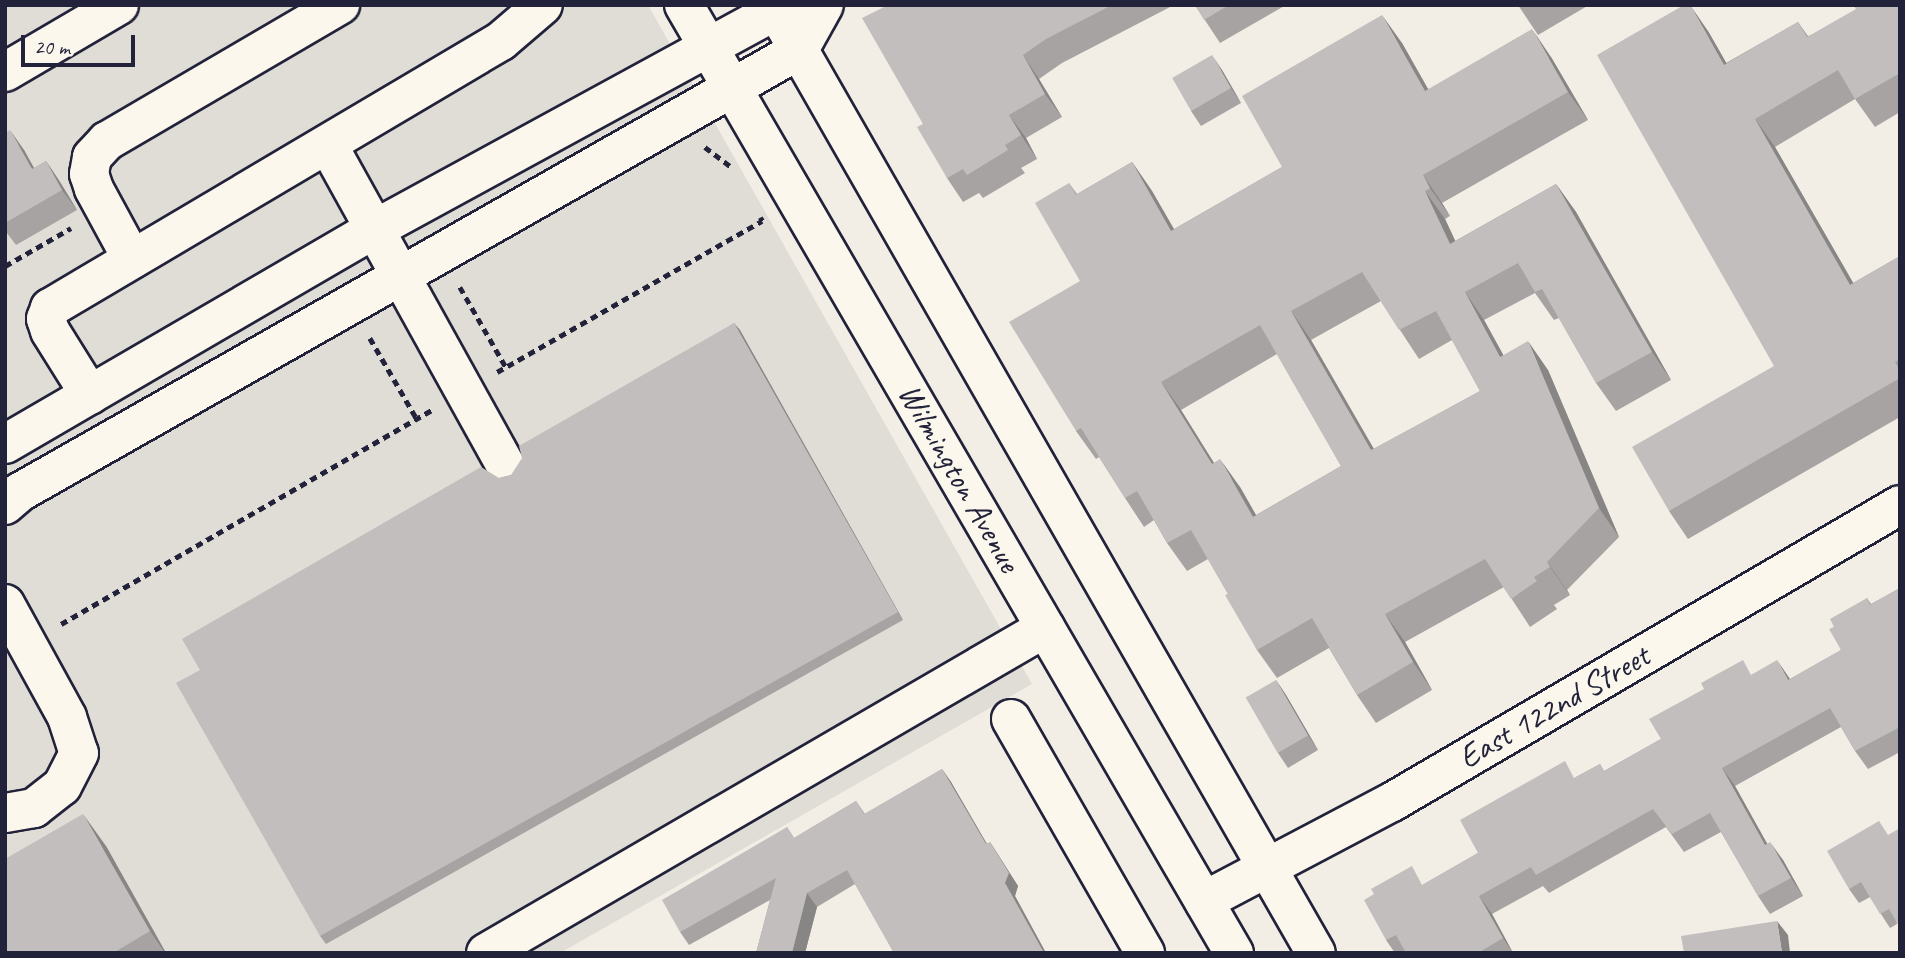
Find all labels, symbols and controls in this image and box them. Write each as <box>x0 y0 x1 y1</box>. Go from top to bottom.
scale bar <box>24 21 138 65</box>
text: 20 m <box>34 34 70 60</box>
street label: Wilmington Avenue <box>889 377 1029 579</box>
street label: East 122nd Street <box>1451 636 1657 778</box>

